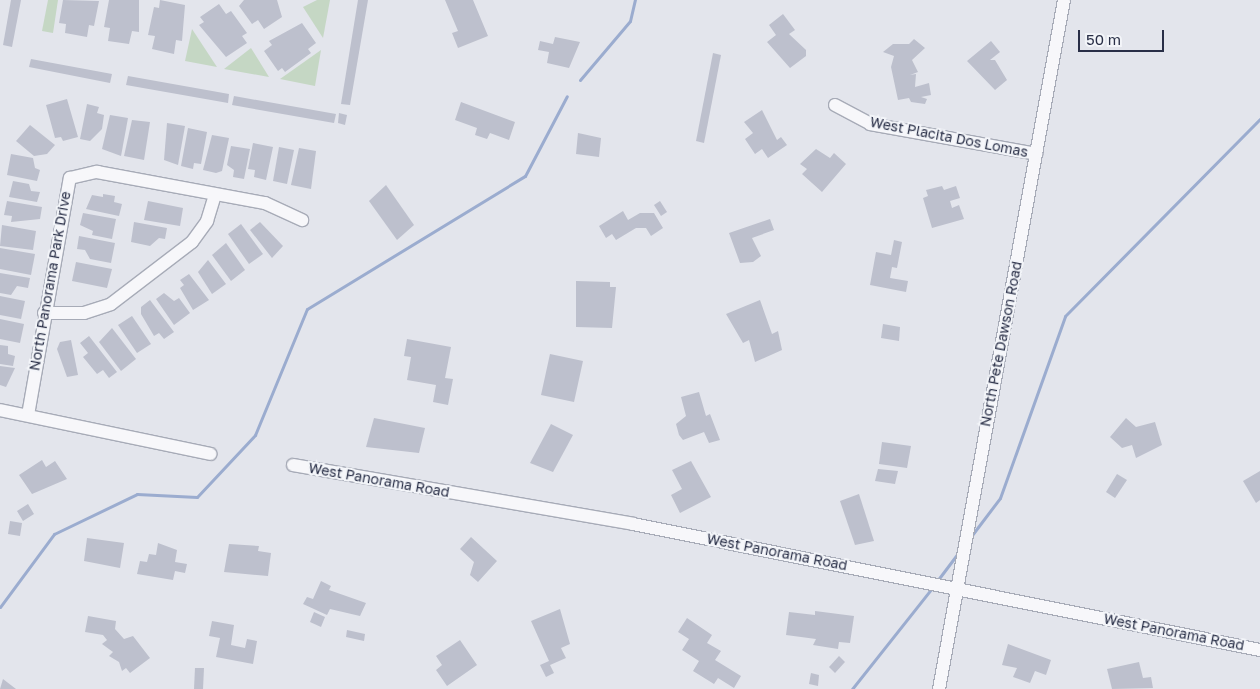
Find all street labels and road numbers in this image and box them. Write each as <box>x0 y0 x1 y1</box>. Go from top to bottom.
street label: West Placita Dos Lomas <box>869 113 1029 161</box>
street label: North Panorama Park Drive <box>26 190 74 372</box>
street label: North Pete Dawson Road <box>977 260 1025 428</box>
street label: West Panorama Road <box>307 459 451 501</box>
street label: West Panorama Road <box>705 530 849 574</box>
street label: West Panorama Road <box>1102 610 1246 654</box>

